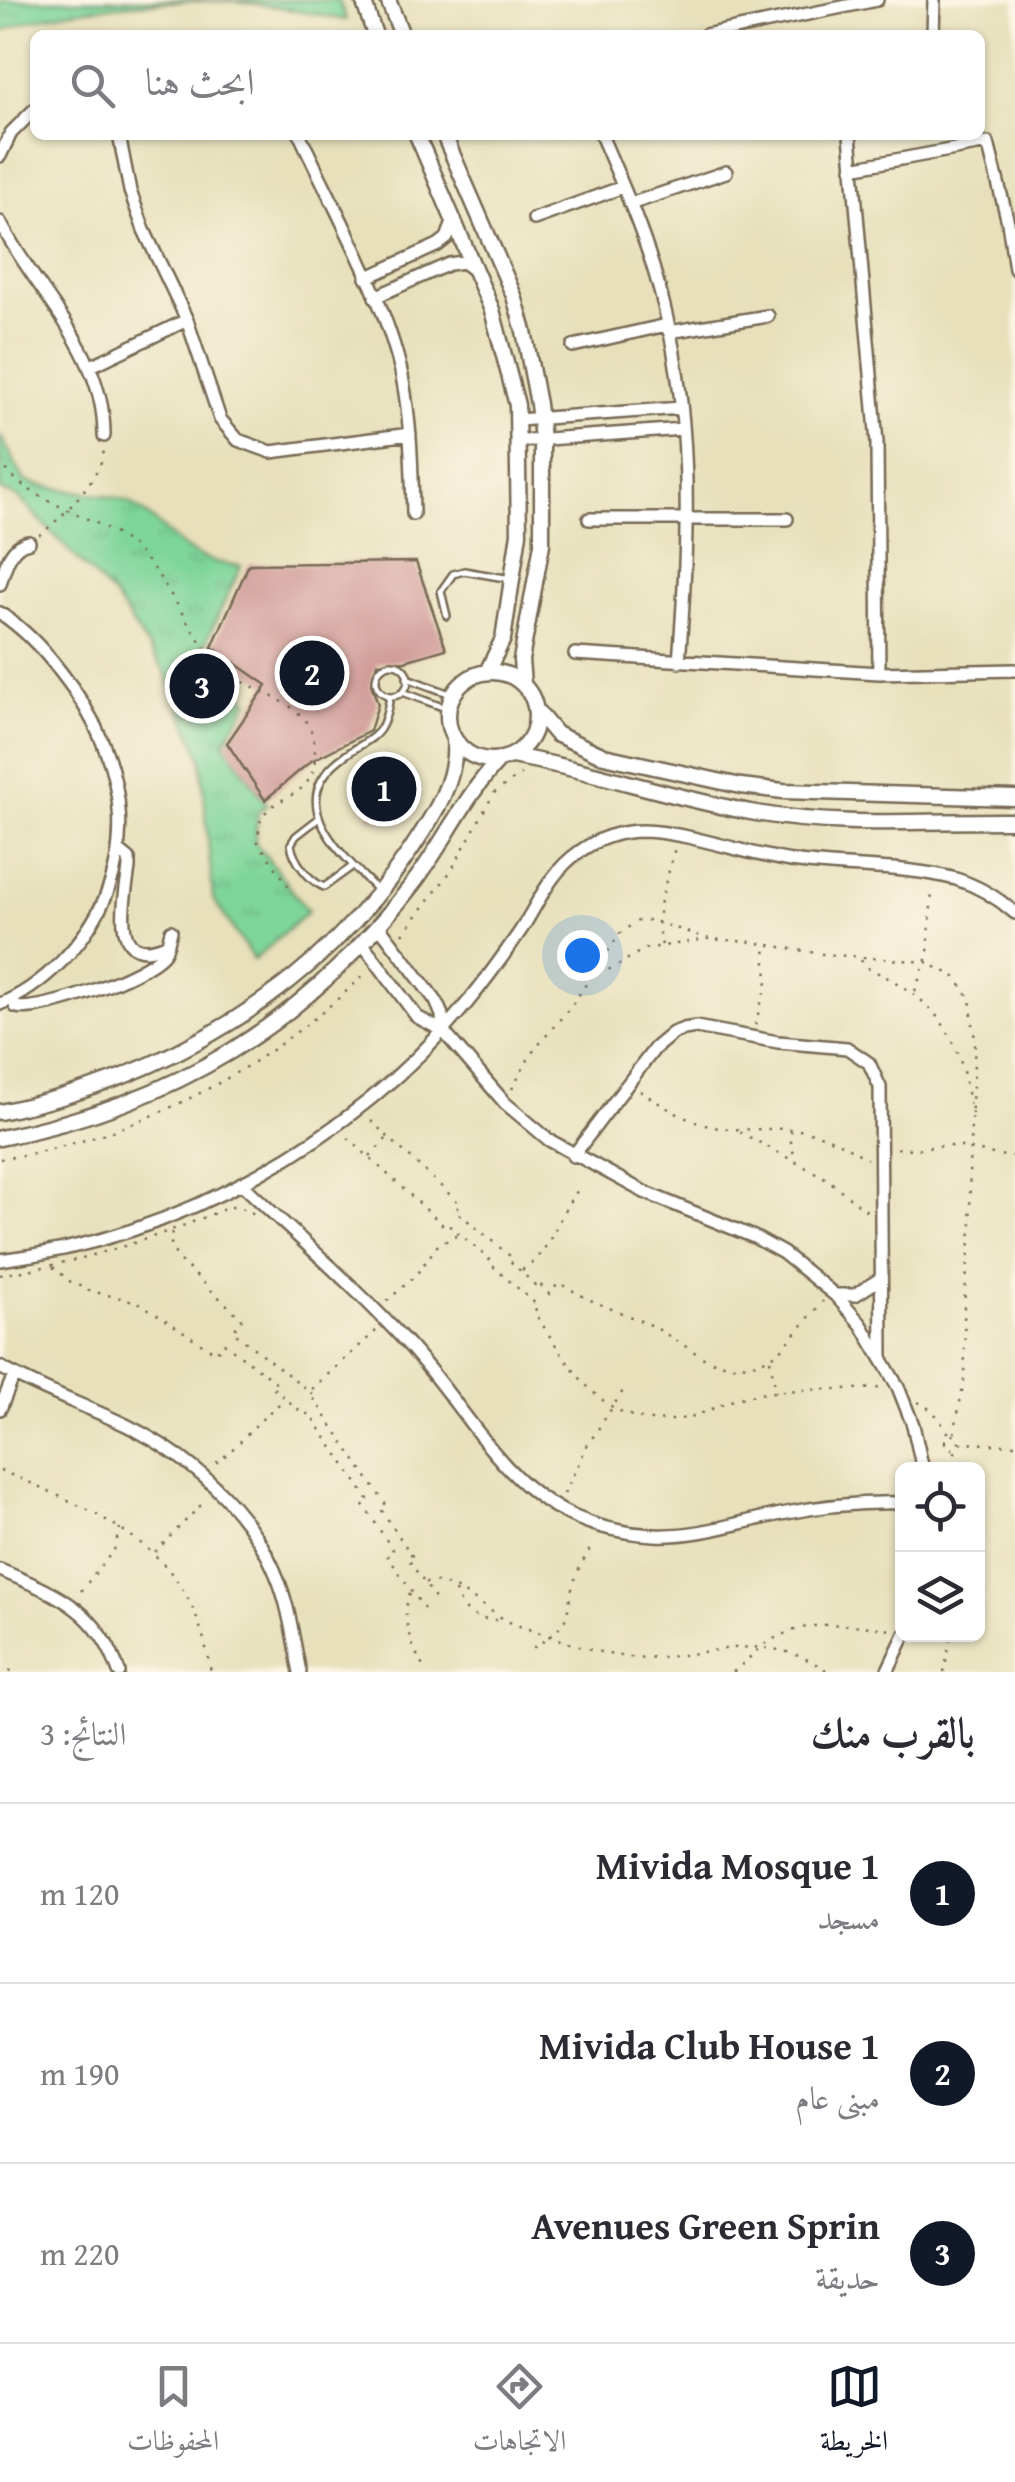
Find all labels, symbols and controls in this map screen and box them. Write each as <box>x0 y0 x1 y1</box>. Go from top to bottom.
search box <box>30 30 985 140</box>
text: ابحث هنا <box>145 53 255 109</box>
icon: search <box>65 58 120 113</box>
pin: 2 <box>280 636 344 710</box>
pin: 3 <box>170 648 234 724</box>
pin: 1 <box>352 752 416 826</box>
your location <box>557 930 608 981</box>
map controls <box>895 1462 985 1642</box>
button: locate <box>895 1462 985 1552</box>
button: layers <box>895 1552 985 1642</box>
text: بالقرب منك <box>811 1701 975 1762</box>
text: النتائج: 3 <box>40 1710 126 1757</box>
text: Mivida Mosque 1 <box>596 1837 880 1893</box>
text: 120 m <box>40 1870 119 1917</box>
text: 1 <box>934 1870 951 1917</box>
text: مسجد <box>817 1894 880 1941</box>
text: Mivida Club House 1 <box>539 2017 880 2073</box>
text: 190 m <box>40 2050 119 2097</box>
text: 2 <box>934 2050 951 2097</box>
text: مبنى عام <box>795 2074 880 2121</box>
text: Avenues Green Sprin <box>531 2197 880 2253</box>
text: 220 m <box>40 2230 119 2277</box>
text: 3 <box>934 2230 951 2277</box>
text: حديقة <box>815 2254 880 2301</box>
tab: المحفوظات <box>127 2359 219 2468</box>
tab: الاتجاهات <box>473 2359 566 2468</box>
tab: الخريطة <box>820 2359 888 2468</box>

